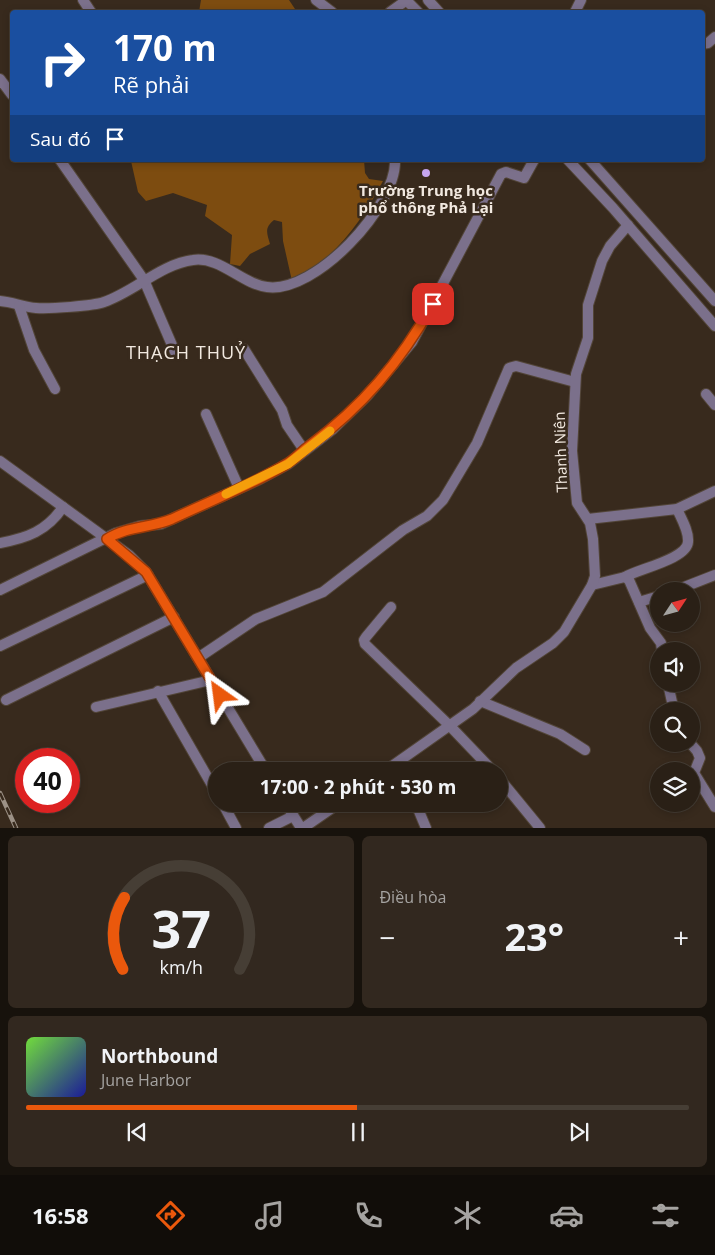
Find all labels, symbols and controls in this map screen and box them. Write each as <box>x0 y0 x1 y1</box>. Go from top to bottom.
text: 170 m <box>113 24 217 71</box>
icon: right <box>30 30 95 95</box>
text: Rẽ phải <box>113 69 189 99</box>
icon: arrive <box>101 125 129 153</box>
text: Sau đó <box>30 126 91 152</box>
marker: Trường Trung học phổ thông Phả Lại <box>420 167 432 179</box>
place label: Trường Trung học phổ thông Phả Lại <box>359 180 493 217</box>
pin <box>412 283 454 325</box>
icon: arrive <box>419 290 447 318</box>
district label: THẠCH THUỶ <box>126 340 246 364</box>
street label: Thanh Niên <box>549 411 571 493</box>
north arrow <box>650 582 700 632</box>
map controls <box>650 582 700 812</box>
button: sound <box>650 642 700 692</box>
position arrow <box>193 668 245 720</box>
button: search <box>650 702 700 752</box>
speed limit sign: 40 <box>15 748 80 813</box>
button: layers <box>650 762 700 812</box>
text: 17:00 · 2 phút · 530 m <box>260 774 456 800</box>
text: Điều hòa <box>380 886 446 908</box>
text: 37 <box>151 892 210 963</box>
text: 23° <box>504 910 564 962</box>
text: − <box>380 918 396 956</box>
text: + <box>673 918 689 956</box>
text: km/h <box>159 955 202 979</box>
text: Northbound <box>101 1043 218 1069</box>
text: June Harbor <box>101 1069 191 1091</box>
icon: previous <box>123 1118 151 1146</box>
icon: pause <box>344 1118 372 1146</box>
icon: next <box>565 1118 593 1146</box>
icon: directions <box>153 1198 188 1233</box>
icon: music <box>252 1198 287 1233</box>
icon: phone <box>351 1198 386 1233</box>
icon: climate <box>450 1198 485 1233</box>
icon: car <box>549 1198 584 1233</box>
icon: filters <box>648 1198 683 1233</box>
text: 16:58 <box>32 1200 89 1230</box>

